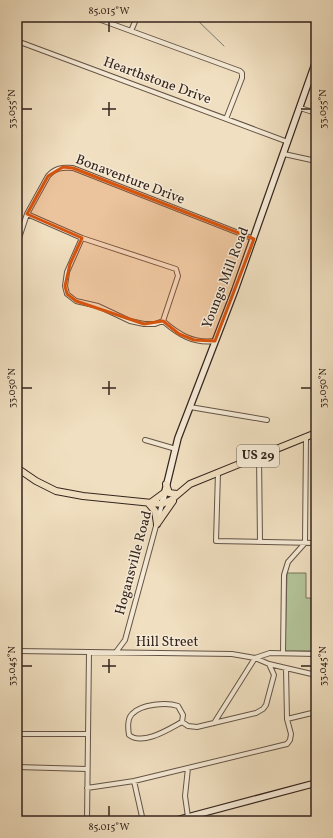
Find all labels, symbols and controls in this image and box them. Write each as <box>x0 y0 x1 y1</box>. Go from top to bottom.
text: 85.015°W <box>88 4 130 18</box>
street label: Hearthstone Drive <box>100 53 214 109</box>
text: 33.055°N <box>5 89 19 129</box>
text: 33.055°N <box>316 89 330 129</box>
street label: Bonaventure Drive <box>73 150 188 210</box>
street label: Youngs Mill Road <box>198 224 254 331</box>
text: 33.050°N <box>5 367 19 408</box>
text: 33.050°N <box>316 367 330 408</box>
road number: US 29 <box>237 445 279 467</box>
street label: Hogansville Road <box>111 509 157 617</box>
street label: Hill Street <box>136 633 198 652</box>
text: 33.045°N <box>5 645 19 686</box>
text: 33.045°N <box>316 645 330 686</box>
text: 85.015°W <box>88 820 130 834</box>

